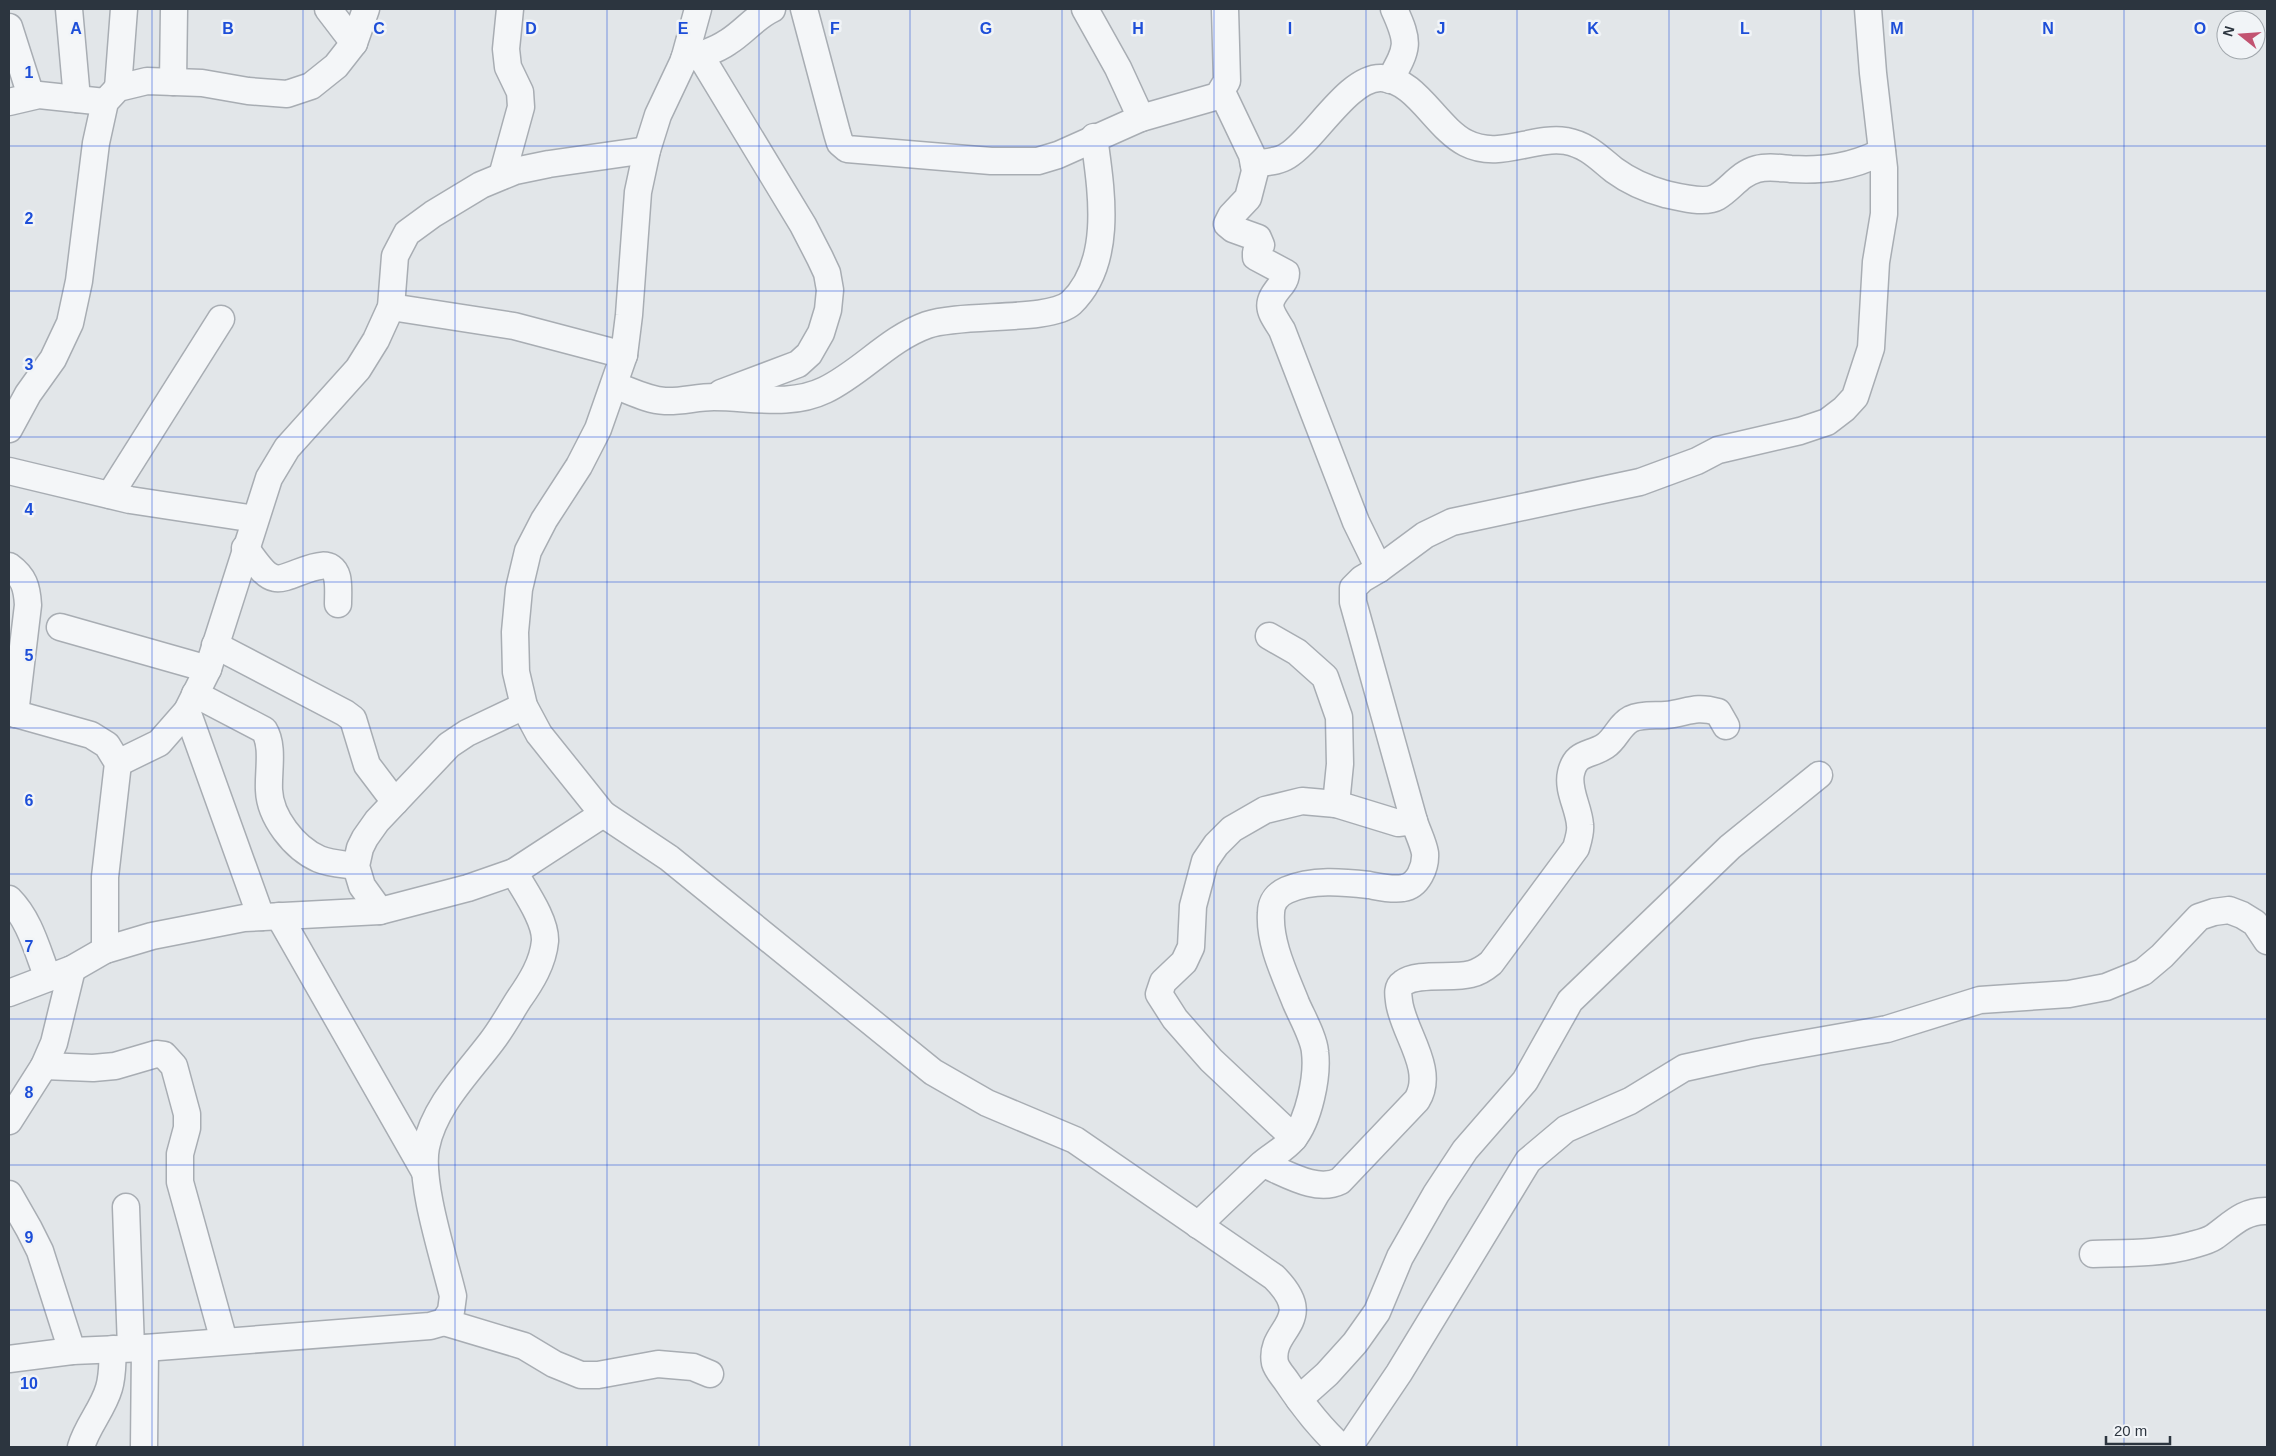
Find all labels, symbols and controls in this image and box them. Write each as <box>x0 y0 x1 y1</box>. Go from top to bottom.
north arrow <box>2216 10 2266 60</box>
text: A <box>70 20 82 37</box>
text: B <box>222 20 234 37</box>
text: C <box>373 20 385 37</box>
text: D <box>525 20 537 37</box>
text: E <box>678 20 689 37</box>
text: F <box>830 20 840 37</box>
text: G <box>980 20 992 37</box>
text: H <box>1132 20 1144 37</box>
text: I <box>1288 20 1292 37</box>
text: J <box>1437 20 1445 37</box>
text: K <box>1587 20 1599 37</box>
text: L <box>1740 20 1750 37</box>
text: M <box>1890 20 1904 37</box>
text: N <box>2042 20 2054 37</box>
text: O <box>2194 20 2206 37</box>
text: N <box>2219 24 2238 38</box>
text: 1 <box>25 64 34 81</box>
text: 2 <box>25 210 34 227</box>
text: 3 <box>25 356 34 373</box>
text: 4 <box>25 501 34 518</box>
text: 5 <box>25 647 34 664</box>
text: 6 <box>25 792 34 809</box>
text: 7 <box>25 938 34 955</box>
text: 8 <box>25 1084 34 1101</box>
text: 9 <box>25 1229 34 1246</box>
text: 10 <box>20 1375 38 1392</box>
scale bar <box>2106 1414 2170 1446</box>
text: 20 m <box>2114 1422 2147 1439</box>

